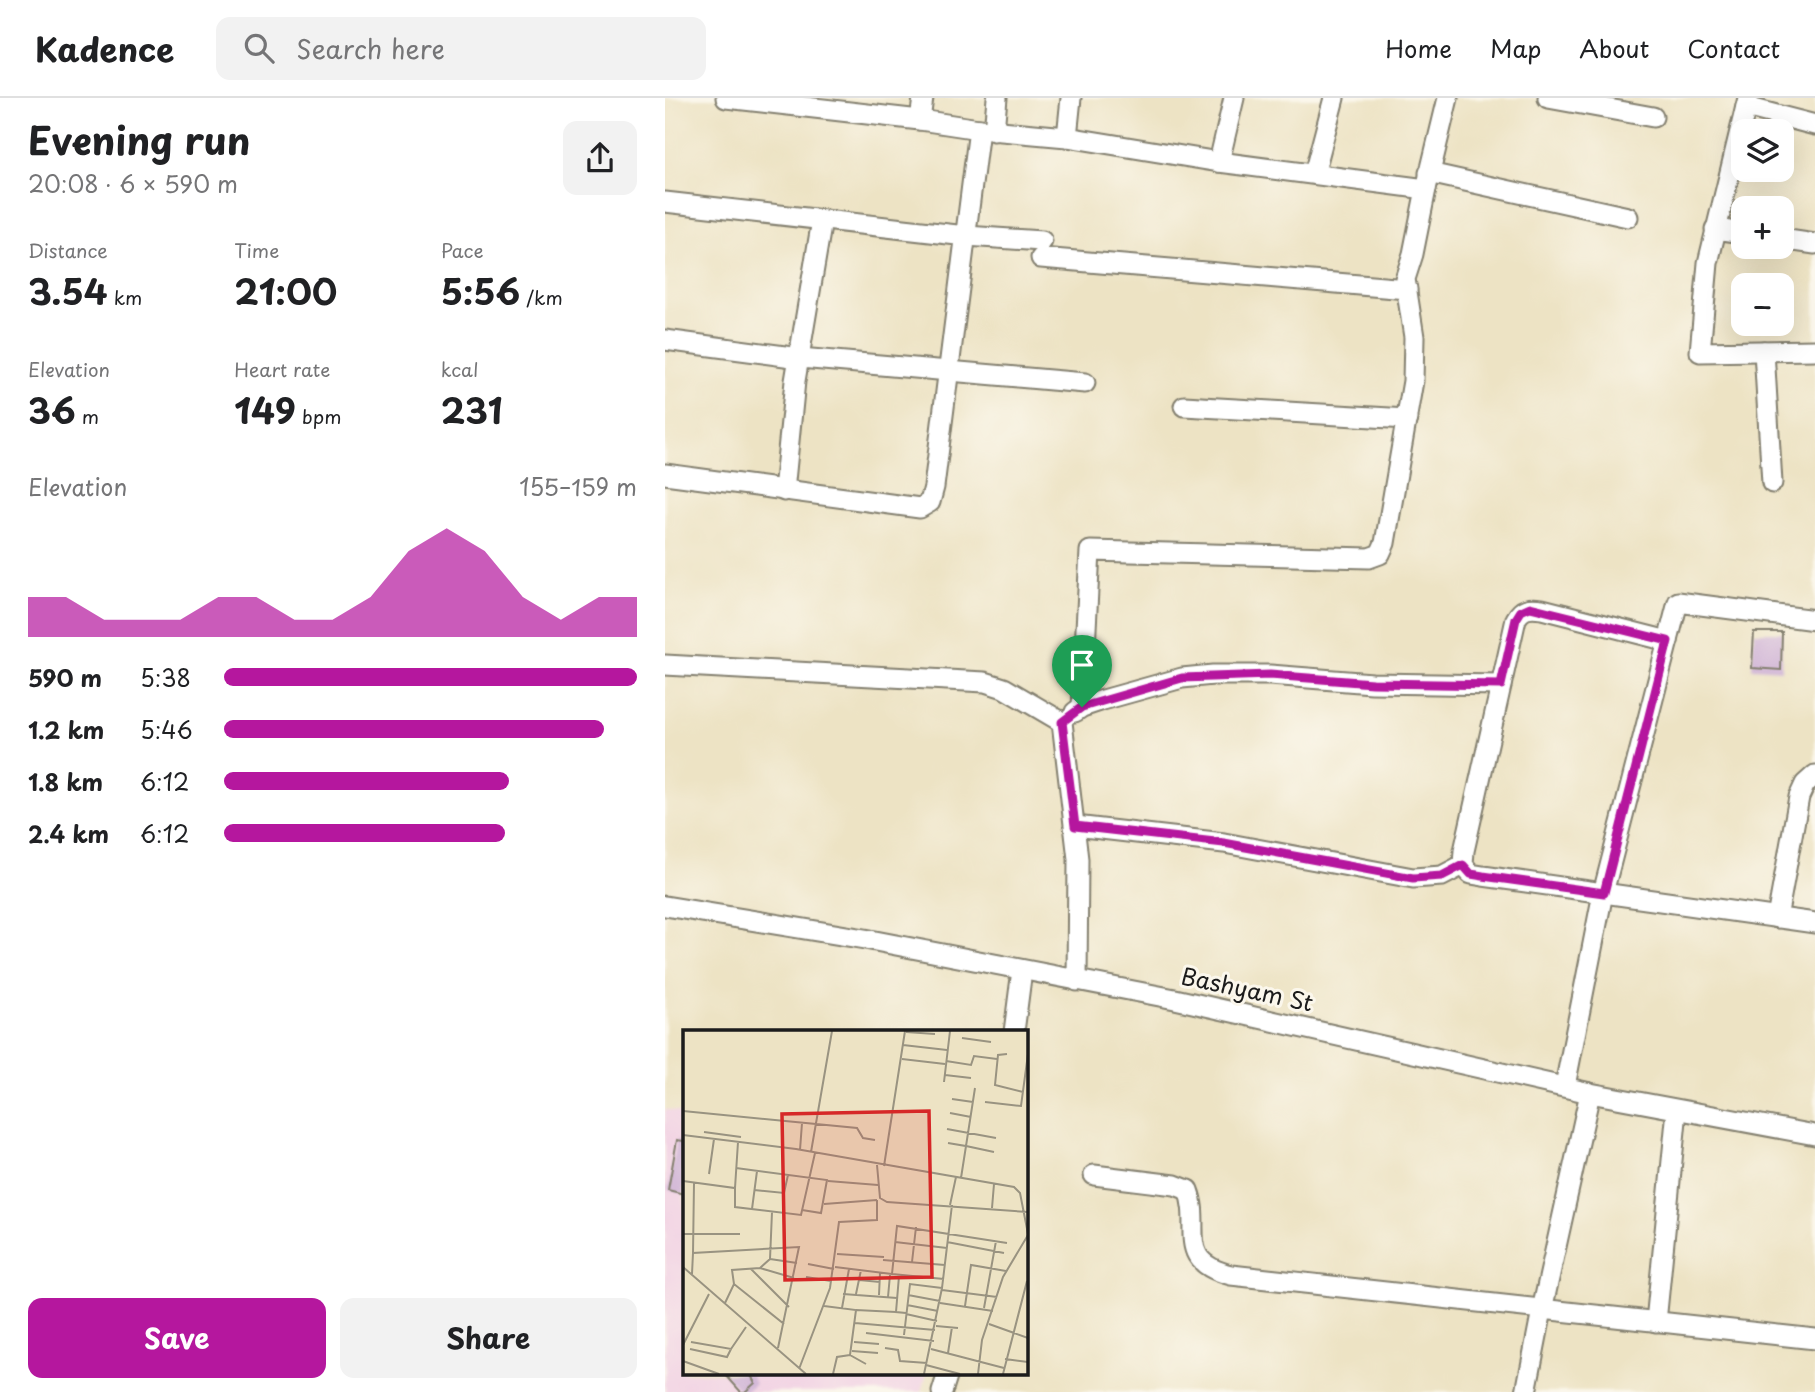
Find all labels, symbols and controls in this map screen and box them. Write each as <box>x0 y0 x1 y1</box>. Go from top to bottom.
search box <box>216 17 706 80</box>
text: Kadence <box>35 23 174 73</box>
icon: search <box>240 29 278 67</box>
text: Search here <box>296 29 445 68</box>
text: Home <box>1385 30 1452 66</box>
text: Map <box>1490 30 1541 66</box>
text: About <box>1579 30 1649 66</box>
text: Contact <box>1687 30 1780 66</box>
text: Evening run <box>28 111 250 168</box>
map controls <box>1731 119 1794 336</box>
button: layers <box>1731 119 1794 182</box>
button: share <box>563 121 637 195</box>
text: 20:08 · 6 × 590 m <box>28 166 238 201</box>
button: + <box>1731 196 1794 259</box>
text: Distance <box>28 236 108 264</box>
text: Time <box>234 236 279 264</box>
text: Pace <box>441 236 484 264</box>
text: 3.54 <box>28 264 108 317</box>
text: 21:00 <box>234 264 337 317</box>
text: 5:56 <box>441 264 520 317</box>
button: − <box>1731 273 1794 336</box>
text: km <box>108 283 142 311</box>
text: /km <box>520 283 563 311</box>
text: Elevation <box>28 355 110 383</box>
text: Heart rate <box>234 355 330 383</box>
text: kcal <box>441 355 479 383</box>
text: 36 <box>28 383 76 436</box>
text: 149 <box>234 383 296 436</box>
text: 231 <box>441 383 503 436</box>
text: m <box>76 402 99 430</box>
text: bpm <box>296 402 341 430</box>
text: Elevation <box>28 469 127 504</box>
text: 155–159 m <box>519 469 637 504</box>
pin <box>1052 635 1112 707</box>
icon: arrive <box>1063 646 1101 684</box>
text: 590 m <box>28 660 102 695</box>
text: 5:38 <box>140 660 191 695</box>
text: 1.2 km <box>28 712 104 747</box>
text: 5:46 <box>140 712 193 747</box>
text: 1.8 km <box>28 764 103 799</box>
text: 6:12 <box>140 764 189 799</box>
text: 2.4 km <box>28 816 109 851</box>
text: 6:12 <box>140 816 189 851</box>
street label: Bashyam St <box>1178 957 1317 1020</box>
inset map <box>683 1030 1027 1374</box>
button: Save <box>28 1298 326 1378</box>
button: Share <box>340 1298 637 1378</box>

